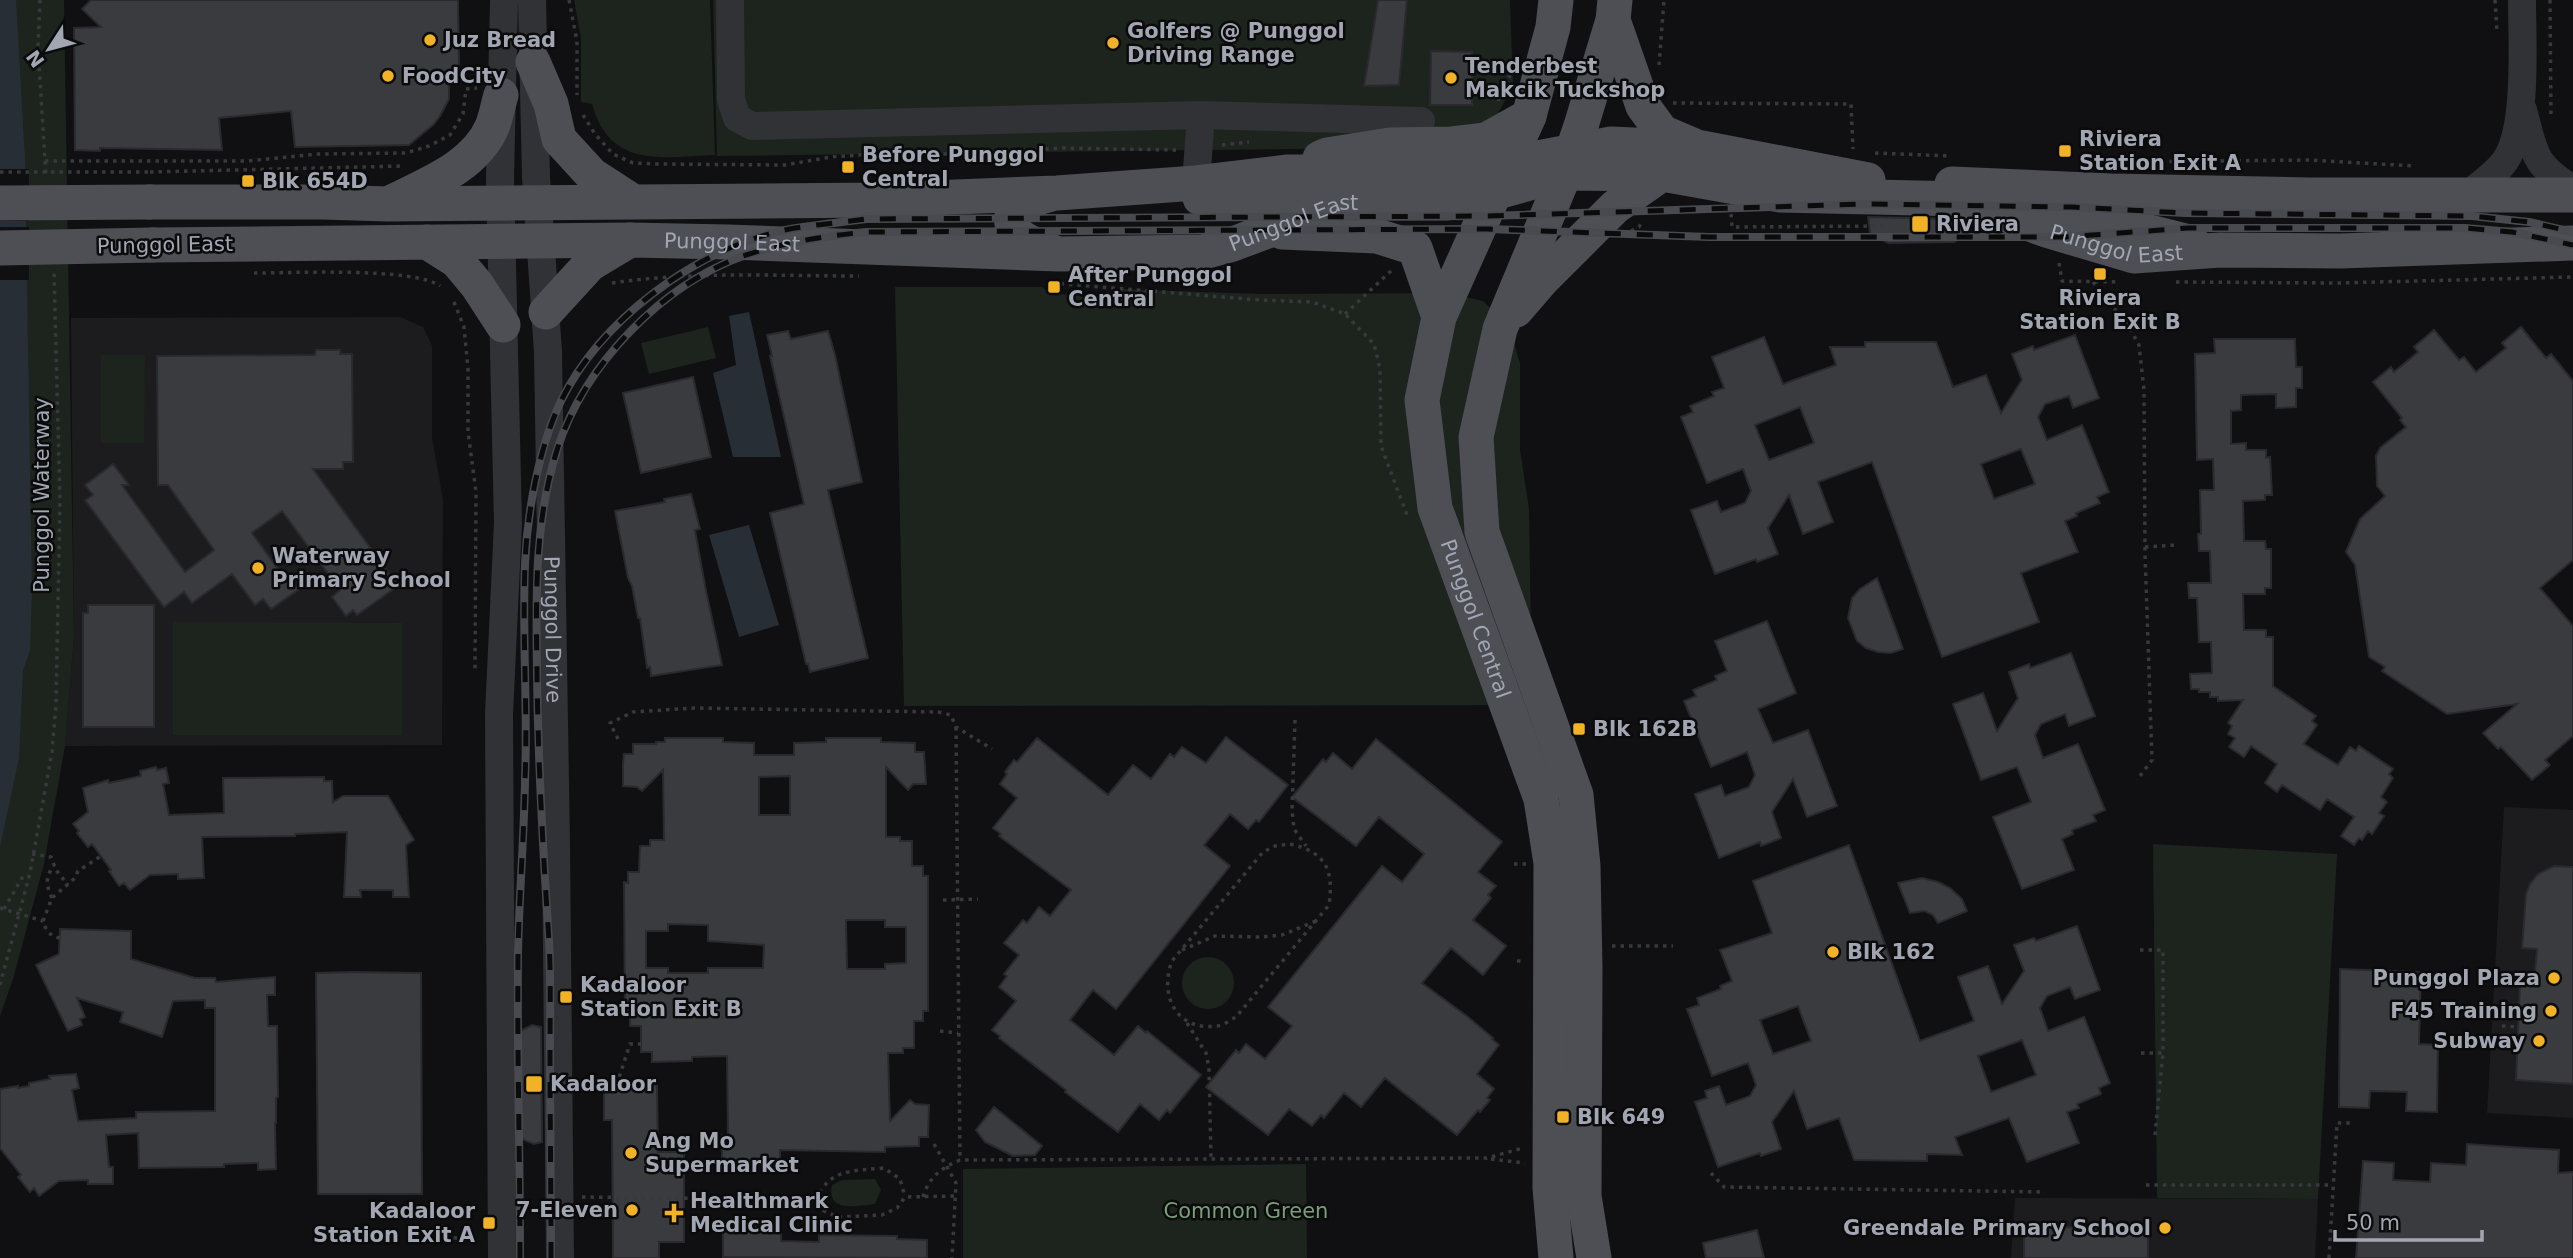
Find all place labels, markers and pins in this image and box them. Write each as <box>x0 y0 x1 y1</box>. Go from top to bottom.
place label: Golfers @ Punggol Driving Range <box>1127 19 1345 67</box>
place label: Juz Bread <box>442 28 556 52</box>
marker: Juz Bread <box>422 32 438 48</box>
marker: Golfers @ Punggol Driving Range <box>1105 35 1121 51</box>
place label: Tenderbest Makcik Tuckshop <box>1465 54 1665 102</box>
place label: FoodCity <box>402 64 506 88</box>
marker: FoodCity <box>380 68 396 84</box>
marker: Tenderbest Makcik Tuckshop <box>1443 70 1459 86</box>
place label: Riviera Station Exit A <box>2079 127 2242 175</box>
place label: Before Punggol Central <box>862 143 1045 191</box>
marker: Riviera Station Exit A <box>2057 143 2073 159</box>
marker: Before Punggol Central <box>840 159 856 175</box>
place label: Blk 654D <box>262 169 368 193</box>
marker: Blk 654D <box>240 173 256 189</box>
place label: Riviera <box>1936 212 2019 236</box>
marker: Riviera <box>1910 214 1930 234</box>
place label: After Punggol Central <box>1068 263 1232 311</box>
marker: Riviera Station Exit B <box>2092 266 2108 282</box>
marker: After Punggol Central <box>1046 279 1062 295</box>
place label: Riviera Station Exit B <box>2019 286 2181 334</box>
place label: Waterway Primary School <box>272 544 451 592</box>
marker: Waterway Primary School <box>250 560 266 576</box>
place label: Blk 162B <box>1593 717 1697 741</box>
marker: Blk 162B <box>1571 721 1587 737</box>
place label: Blk 162 <box>1847 940 1935 964</box>
marker: Blk 162 <box>1825 944 1841 960</box>
place label: Punggol Plaza <box>2373 966 2540 990</box>
marker: Punggol Plaza <box>2546 970 2562 986</box>
place label: Kadaloor Station Exit B <box>580 973 742 1021</box>
marker: Kadaloor Station Exit B <box>558 989 574 1005</box>
place label: F45 Training <box>2390 999 2537 1023</box>
marker: F45 Training <box>2543 1003 2559 1019</box>
place label: Subway <box>2433 1029 2525 1053</box>
marker: Subway <box>2531 1033 2547 1049</box>
place label: Kadaloor <box>550 1072 657 1096</box>
marker: Kadaloor <box>524 1074 544 1094</box>
place label: Blk 649 <box>1577 1105 1665 1129</box>
marker: Blk 649 <box>1555 1109 1571 1125</box>
place label: Ang Mo Supermarket <box>645 1129 799 1177</box>
marker: Ang Mo Supermarket <box>623 1145 639 1161</box>
place label: Healthmark Medical Clinic <box>690 1189 853 1237</box>
place label: 7-Eleven <box>516 1198 618 1222</box>
place label: Kadaloor Station Exit A <box>313 1199 476 1247</box>
marker: 7-Eleven <box>624 1202 640 1218</box>
marker: Healthmark Medical Clinic <box>664 1203 684 1223</box>
marker: Kadaloor Station Exit A <box>481 1215 497 1231</box>
place label: Greendale Primary School <box>1843 1216 2151 1240</box>
marker: Greendale Primary School <box>2157 1220 2173 1236</box>

